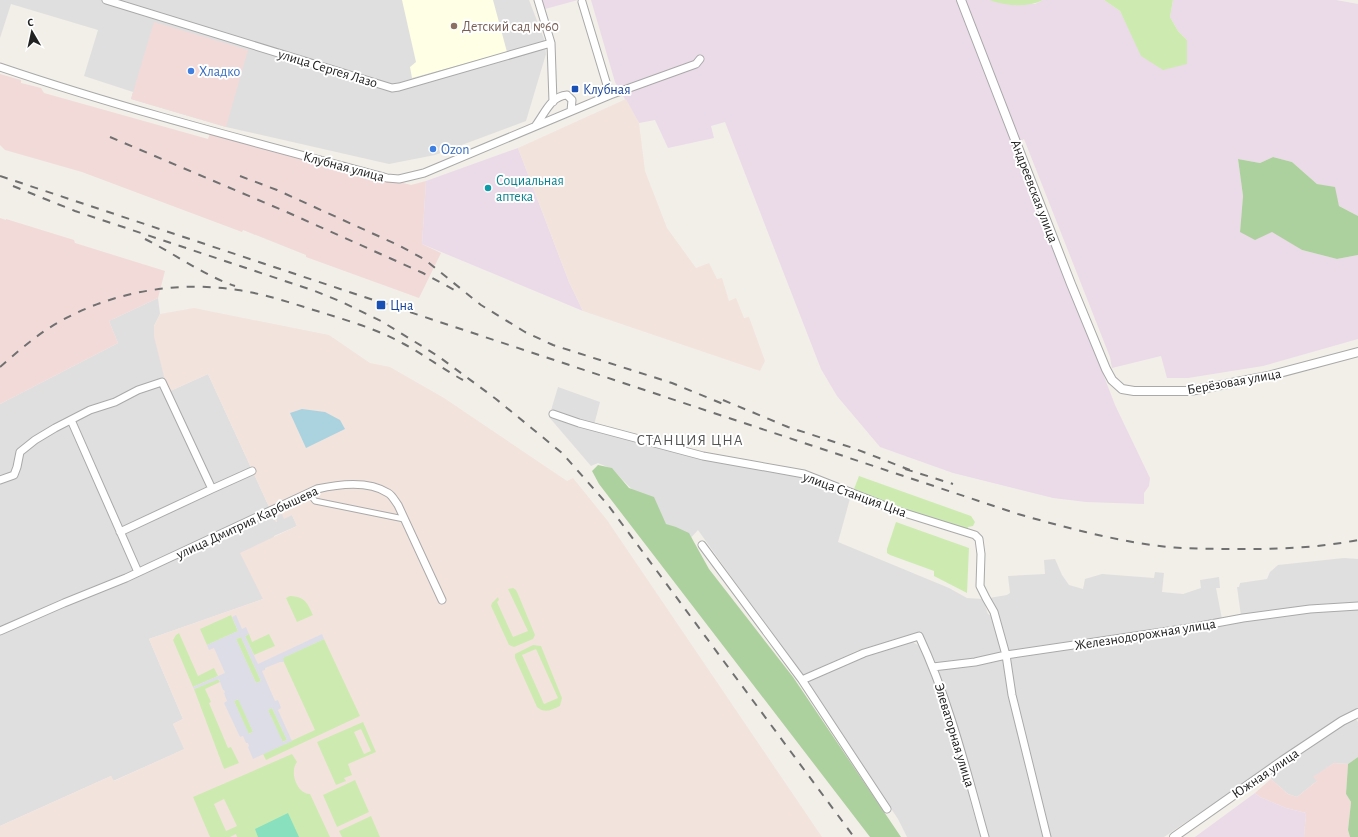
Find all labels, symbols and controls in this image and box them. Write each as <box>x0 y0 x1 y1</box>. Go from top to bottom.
north arrow <box>12 12 52 52</box>
text: С <box>27 17 34 29</box>
place label: Детский сад №60 <box>462 20 559 34</box>
marker: Детский сад №60 <box>449 21 459 31</box>
street label: улица Сергея Лазо <box>275 47 379 91</box>
place label: Хладко <box>199 65 240 79</box>
marker: Хладко <box>186 66 196 76</box>
place label: Клубная <box>583 83 631 97</box>
marker: Клубная <box>570 84 580 94</box>
street label: Андреевская улица <box>1008 138 1060 245</box>
place label: Ozon <box>441 143 469 157</box>
marker: Ozon <box>428 144 438 154</box>
street label: Клубная улица <box>302 149 386 185</box>
place label: Социальная аптека <box>496 174 564 204</box>
marker: Социальная аптека <box>483 183 493 193</box>
marker: Цна <box>375 299 387 311</box>
place label: Цна <box>390 299 414 313</box>
street label: Берёзовая улица <box>1186 367 1283 397</box>
district label: СТАНЦИЯ ЦНА <box>636 433 744 448</box>
street label: улица Станция Цна <box>800 469 909 520</box>
street label: улица Дмитрия Карбышева <box>174 484 321 562</box>
street label: Железнодорожная улица <box>1074 617 1217 653</box>
street label: Элеваторная улица <box>932 682 977 790</box>
street label: Южная улица <box>1230 746 1302 801</box>

